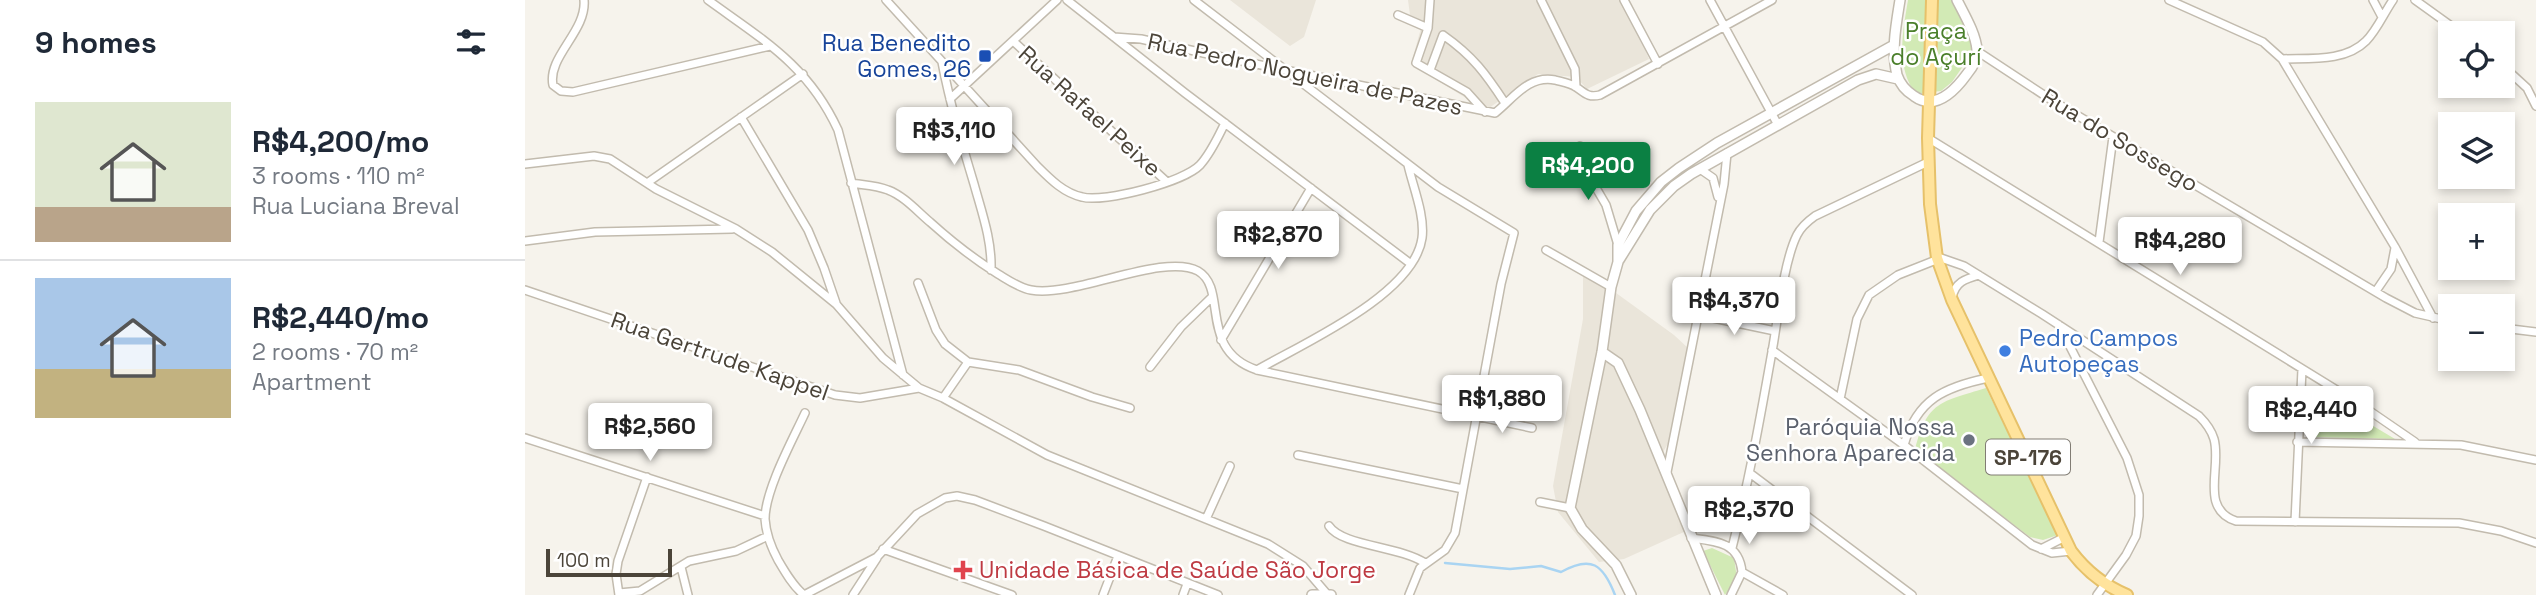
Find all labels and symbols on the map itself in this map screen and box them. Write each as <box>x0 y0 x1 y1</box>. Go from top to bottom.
park label: Praça do Açurí <box>1890 16 1982 72</box>
street label: Rua Pedro Nogueira de Pazes <box>1145 26 1465 122</box>
place label: Rua Benedito Gomes, 26 <box>822 28 971 84</box>
street label: Rua Rafael Peixe <box>1012 39 1168 183</box>
marker: Rua Benedito Gomes, 26 <box>977 48 993 64</box>
street label: Rua do Sossego <box>2036 81 2204 199</box>
pin: R$3,110 <box>889 108 1019 167</box>
pin: R$4,200 <box>1523 142 1653 202</box>
pin: R$2,870 <box>1213 212 1343 271</box>
pin: R$4,280 <box>2115 218 2245 277</box>
pin: R$4,370 <box>1669 278 1799 337</box>
street label: Rua Gertrude Kappel <box>607 305 833 407</box>
place label: Pedro Campos Autopeças <box>2019 323 2178 379</box>
marker: Pedro Campos Autopeças <box>1997 343 2013 359</box>
pin: R$1,880 <box>1437 376 1567 435</box>
pin: R$2,440 <box>2246 386 2376 446</box>
pin: R$2,560 <box>585 404 715 463</box>
place label: Paróquia Nossa Senhora Aparecida <box>1746 412 1955 468</box>
marker: Paróquia Nossa Senhora Aparecida <box>1961 432 1977 448</box>
road number: SP-176 <box>1986 440 2070 475</box>
pin: R$2,370 <box>1684 486 1814 546</box>
scale bar <box>546 546 672 578</box>
place label: Unidade Básica de Saúde São Jorge <box>979 555 1376 585</box>
marker: Unidade Básica de Saúde São Jorge <box>953 560 973 580</box>

